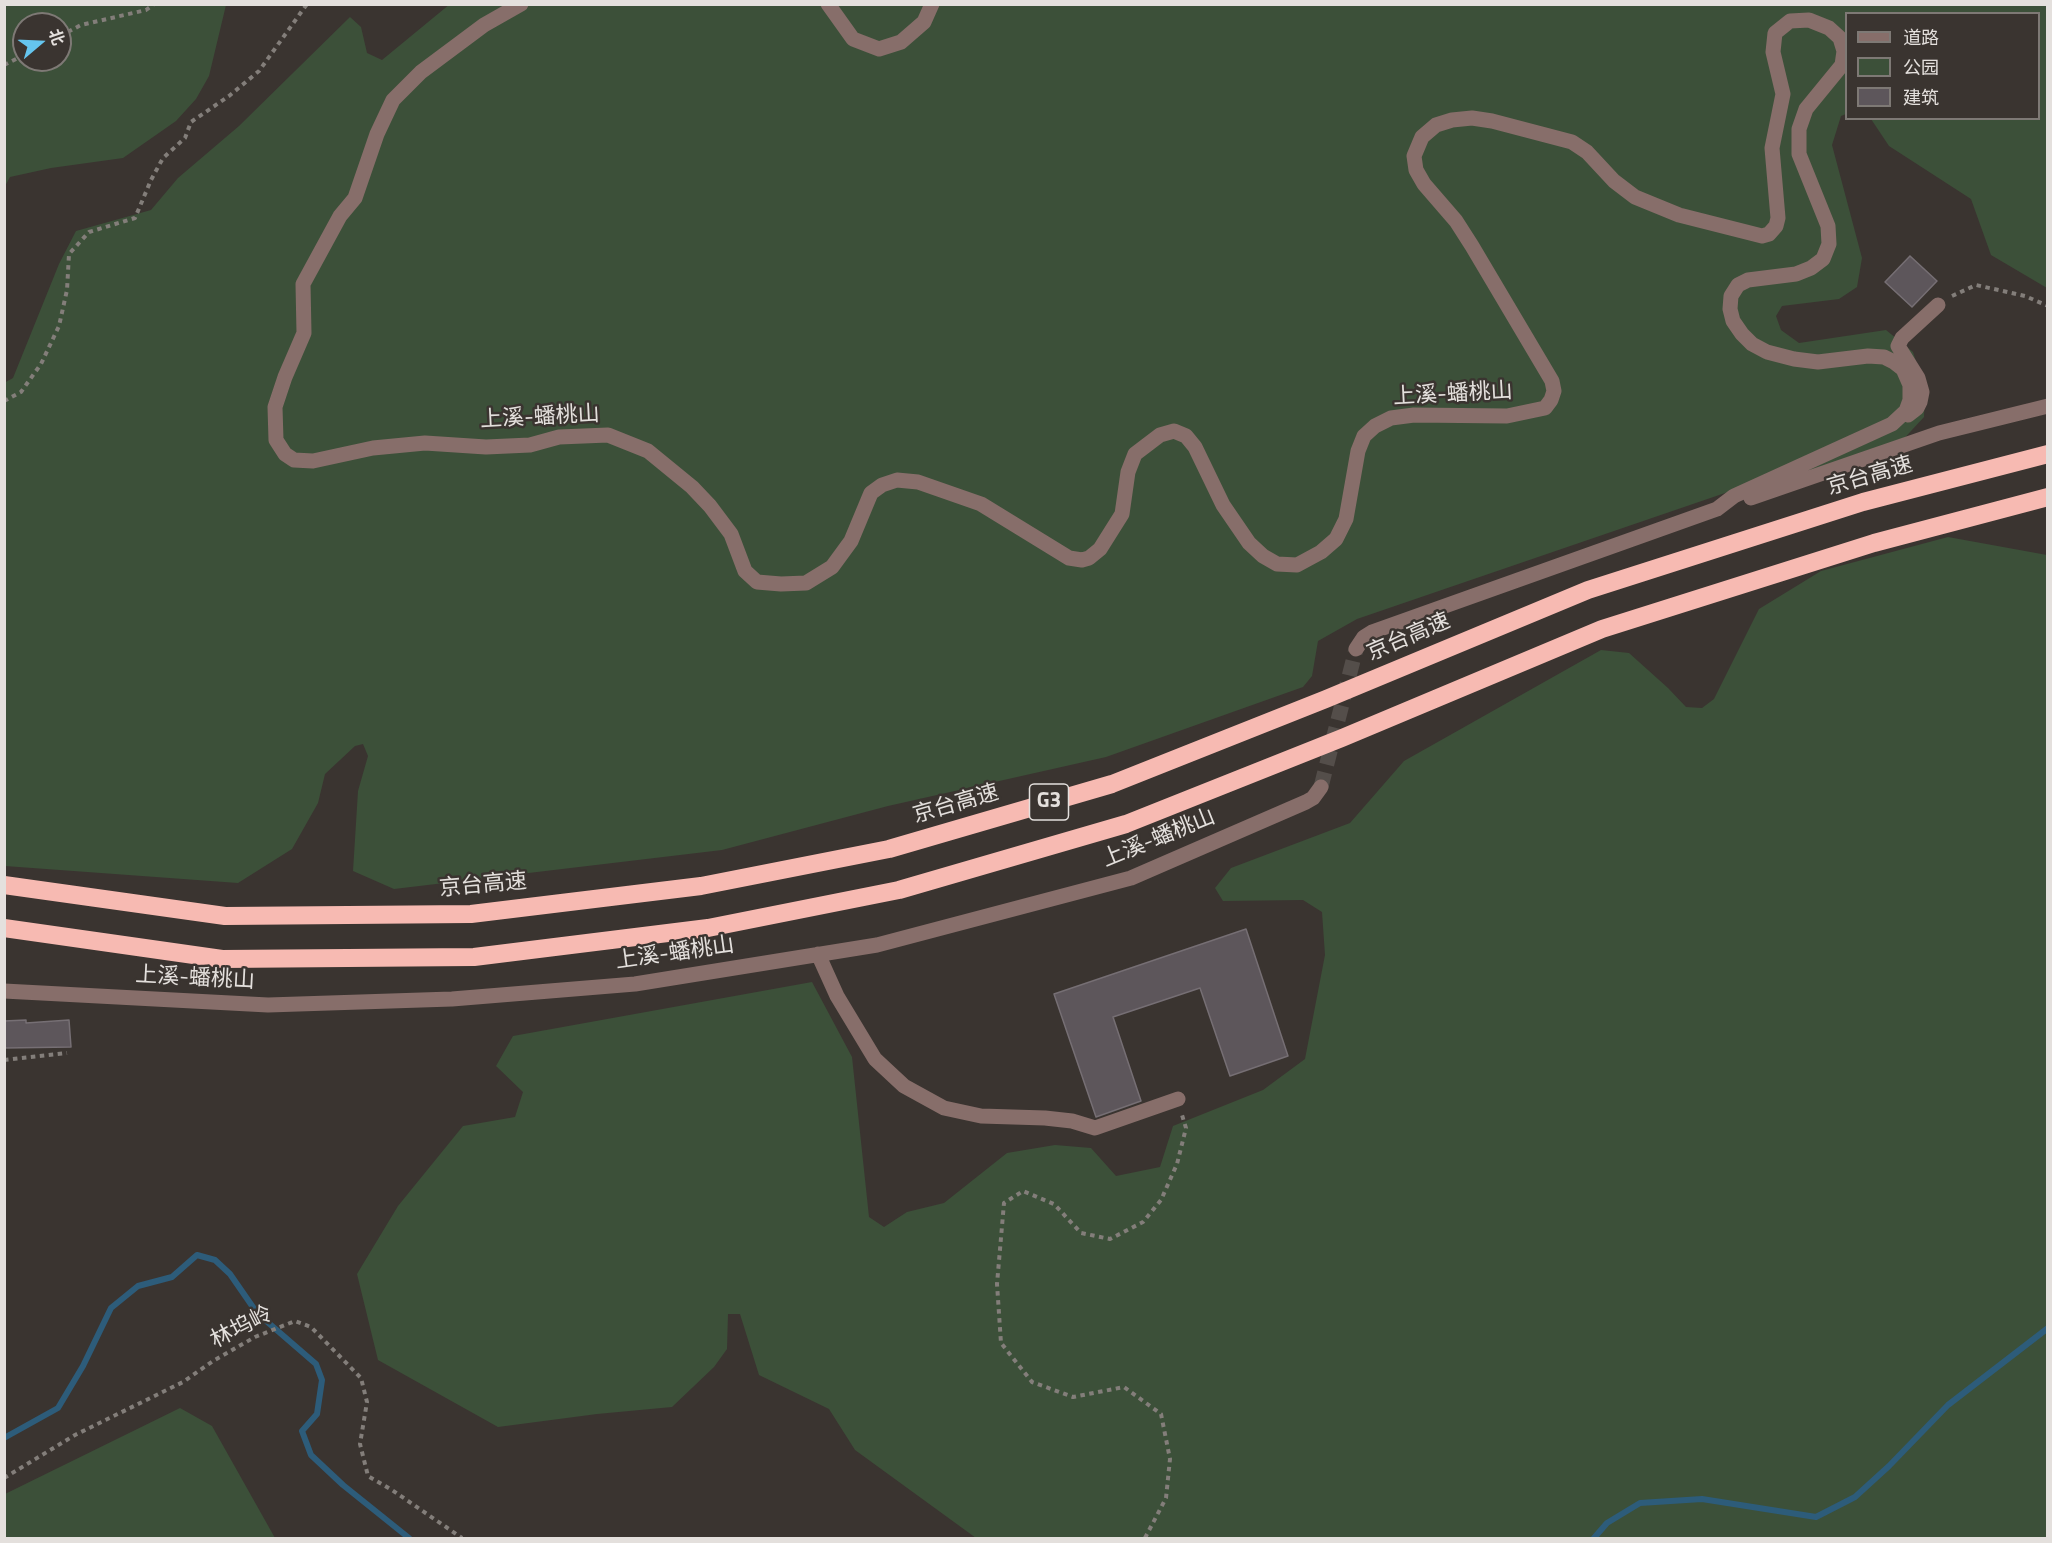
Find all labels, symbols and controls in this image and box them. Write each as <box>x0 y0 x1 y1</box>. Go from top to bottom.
north arrow <box>12 12 72 72</box>
legend <box>1845 12 2040 120</box>
text: 道路 <box>1903 24 1939 51</box>
text: 北 <box>43 25 71 48</box>
text: 公园 <box>1903 54 1939 81</box>
text: 建筑 <box>1903 84 1939 111</box>
street label: 上溪-蟠桃山 <box>1393 379 1513 411</box>
street label: 上溪-蟠桃山 <box>480 402 600 434</box>
street label: 京台高速 <box>1824 452 1916 502</box>
street label: 京台高速 <box>1363 609 1455 667</box>
street label: 京台高速 <box>910 780 1002 830</box>
road number: G3 <box>1030 784 1068 820</box>
street label: 上溪-蟠桃山 <box>1099 804 1219 874</box>
street label: 京台高速 <box>438 869 528 903</box>
street label: 上溪-蟠桃山 <box>614 933 736 975</box>
street label: 上溪-蟠桃山 <box>135 963 255 995</box>
street label: 林坞岭 <box>207 1301 277 1355</box>

